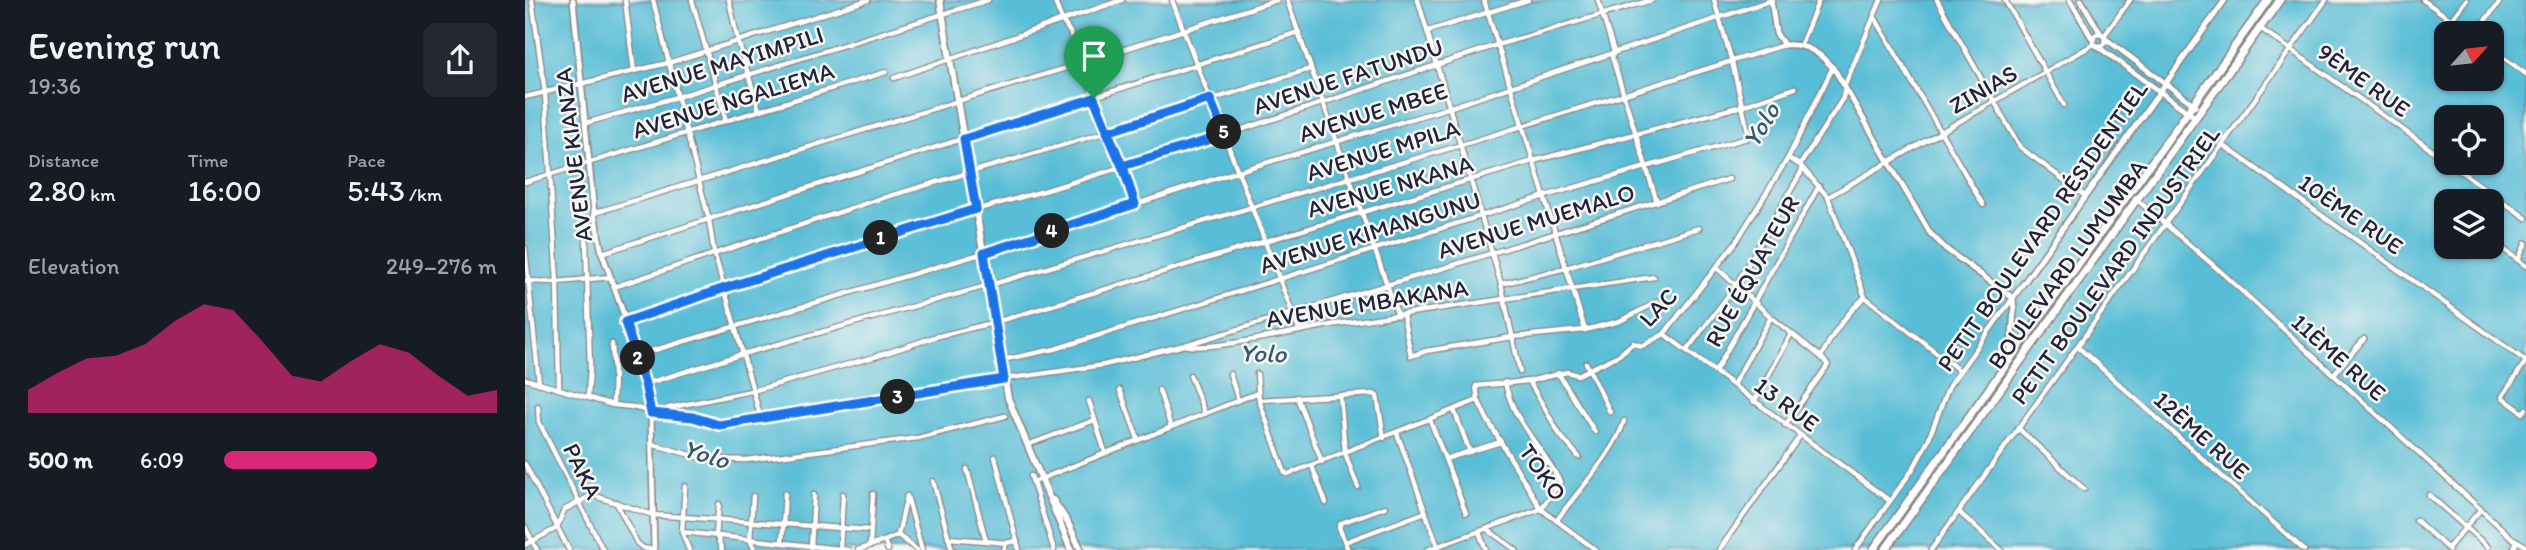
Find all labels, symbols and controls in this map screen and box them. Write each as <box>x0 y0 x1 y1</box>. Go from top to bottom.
street label: AVENUE MAYIMPILI <box>617 19 827 109</box>
north arrow <box>2434 21 2504 91</box>
map controls <box>2434 21 2504 259</box>
text: Evening run <box>28 23 221 69</box>
button: share <box>423 23 497 97</box>
pin <box>1064 26 1124 98</box>
street label: AVENUE FATUNDU <box>1249 32 1447 120</box>
icon: arrive <box>1075 37 1113 75</box>
street label: 9ÈME RUE <box>2312 37 2416 123</box>
street label: AVENUE NGALIEMA <box>629 56 837 144</box>
street label: ZINIAS <box>1944 58 2022 120</box>
street label: AVENUE KIANZA <box>548 66 598 244</box>
text: 19:36 <box>28 72 81 100</box>
street label: PETIT BOULEVARD RÉSIDENTIEL <box>1930 75 2154 377</box>
street label: AVENUE MBEE <box>1295 76 1451 148</box>
water label: Yolo <box>1735 96 1787 153</box>
button: locate <box>2434 105 2504 175</box>
street label: AVENUE MPILA <box>1303 113 1463 187</box>
pin: 5 <box>1207 114 1241 150</box>
text: 5 <box>1219 120 1228 143</box>
street label: PETIT BOULEVARD INDUSTRIEL <box>2004 120 2226 410</box>
street label: AVENUE NKANA <box>1304 148 1476 224</box>
text: Distance <box>28 149 99 172</box>
text: Time <box>188 149 228 172</box>
text: Pace <box>347 149 385 172</box>
street label: BOULEVARD LUMUMBA <box>1981 154 2153 374</box>
street label: 10ÈME RUE <box>2293 167 2409 261</box>
text: 2.80 <box>28 172 86 209</box>
text: 16:00 <box>188 172 262 209</box>
text: 5:43 <box>347 172 405 209</box>
street label: AVENUE MUEMALO <box>1434 177 1638 265</box>
text: km <box>86 183 116 206</box>
text: /km <box>405 183 442 206</box>
street label: AVENUE KIMANGUNU <box>1256 185 1484 279</box>
button: layers <box>2434 189 2504 259</box>
street label: RUE ÉQUATEUR <box>1698 190 1806 352</box>
pin: 4 <box>1035 214 1069 248</box>
text: 4 <box>1046 219 1057 242</box>
pin: 1 <box>863 220 899 256</box>
text: 1 <box>876 226 885 249</box>
text: Elevation <box>28 252 119 280</box>
text: 249–276 m <box>386 252 497 280</box>
street label: AVENUE MBAKANA <box>1264 273 1470 333</box>
street label: LAC <box>1633 281 1683 333</box>
street label: 11ÈME RUE <box>2286 307 2392 407</box>
water label: Yolo <box>1239 337 1288 369</box>
pin: 2 <box>621 340 655 376</box>
text: 2 <box>633 346 643 369</box>
street label: 13 RUE <box>1749 370 1825 438</box>
pin: 3 <box>881 380 915 414</box>
text: 3 <box>892 385 903 408</box>
street label: 12ÈME RUE <box>2148 385 2256 485</box>
water label: Yolo <box>679 432 734 476</box>
street label: PAKA <box>557 438 609 504</box>
street label: TOKO <box>1513 438 1573 506</box>
text: 500 m <box>28 446 93 474</box>
text: 6:09 <box>140 446 184 474</box>

